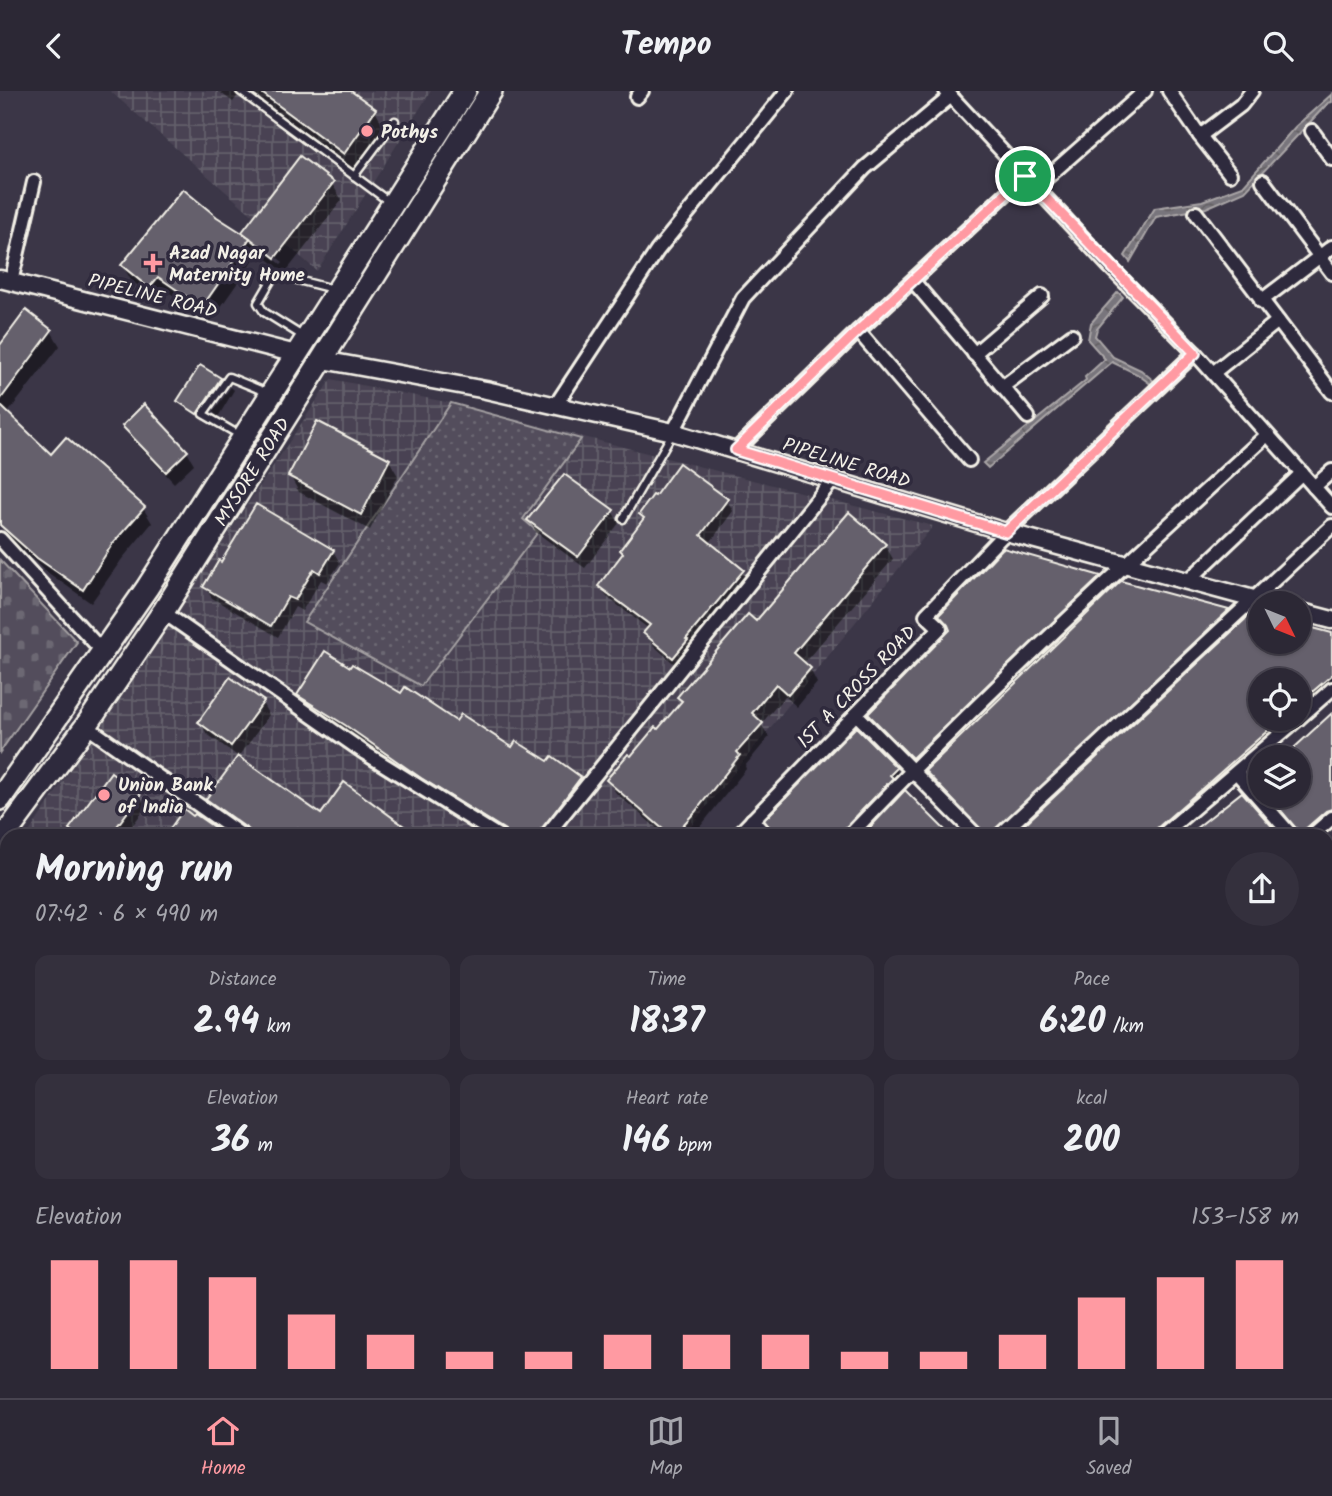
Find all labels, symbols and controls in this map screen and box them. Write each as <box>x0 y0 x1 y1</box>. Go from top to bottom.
text: Tempo <box>620 20 712 71</box>
icon: back <box>35 27 73 65</box>
icon: search <box>1259 27 1297 65</box>
place label: Pothys <box>381 118 438 148</box>
marker: Pothys <box>359 123 375 139</box>
pin <box>995 146 1055 206</box>
icon: arrive <box>1006 157 1044 195</box>
place label: Azad Nagar Maternity Home <box>169 239 305 291</box>
marker: Azad Nagar Maternity Home <box>143 253 163 273</box>
street label: PIPELINE ROAD <box>85 266 220 327</box>
street label: MYSORE ROAD <box>207 412 299 533</box>
street label: PIPELINE ROAD <box>779 430 914 498</box>
north arrow <box>1248 591 1311 655</box>
map controls <box>1248 591 1311 808</box>
street label: 1ST A CROSS ROAD <box>791 619 924 756</box>
button: locate <box>1248 668 1311 731</box>
button: layers <box>1248 745 1311 808</box>
place label: Union Bank of India <box>118 771 213 823</box>
marker: Union Bank of India <box>96 787 112 803</box>
text: Morning run <box>35 841 233 901</box>
button: share <box>1225 852 1299 926</box>
text: 07:42 · 6 × 490 m <box>35 897 218 933</box>
text: Distance <box>208 965 276 995</box>
text: Time <box>648 965 686 995</box>
text: Pace <box>1074 965 1110 995</box>
text: 2.94 <box>194 995 259 1051</box>
text: 18:37 <box>629 995 705 1051</box>
text: 6:20 <box>1039 995 1105 1051</box>
text: km <box>259 1012 291 1042</box>
text: /km <box>1105 1012 1144 1042</box>
text: Elevation <box>206 1084 278 1114</box>
text: Heart rate <box>626 1084 708 1114</box>
text: kcal <box>1076 1084 1107 1114</box>
text: 36 <box>212 1114 250 1170</box>
text: 146 <box>622 1114 670 1170</box>
text: 200 <box>1063 1114 1120 1170</box>
text: m <box>250 1131 273 1161</box>
text: bpm <box>670 1131 712 1161</box>
text: Elevation <box>35 1200 122 1236</box>
text: 153–158 m <box>1191 1200 1299 1236</box>
tab: Home <box>201 1412 246 1484</box>
tab: Map <box>647 1412 685 1484</box>
tab: Saved <box>1086 1412 1131 1484</box>

